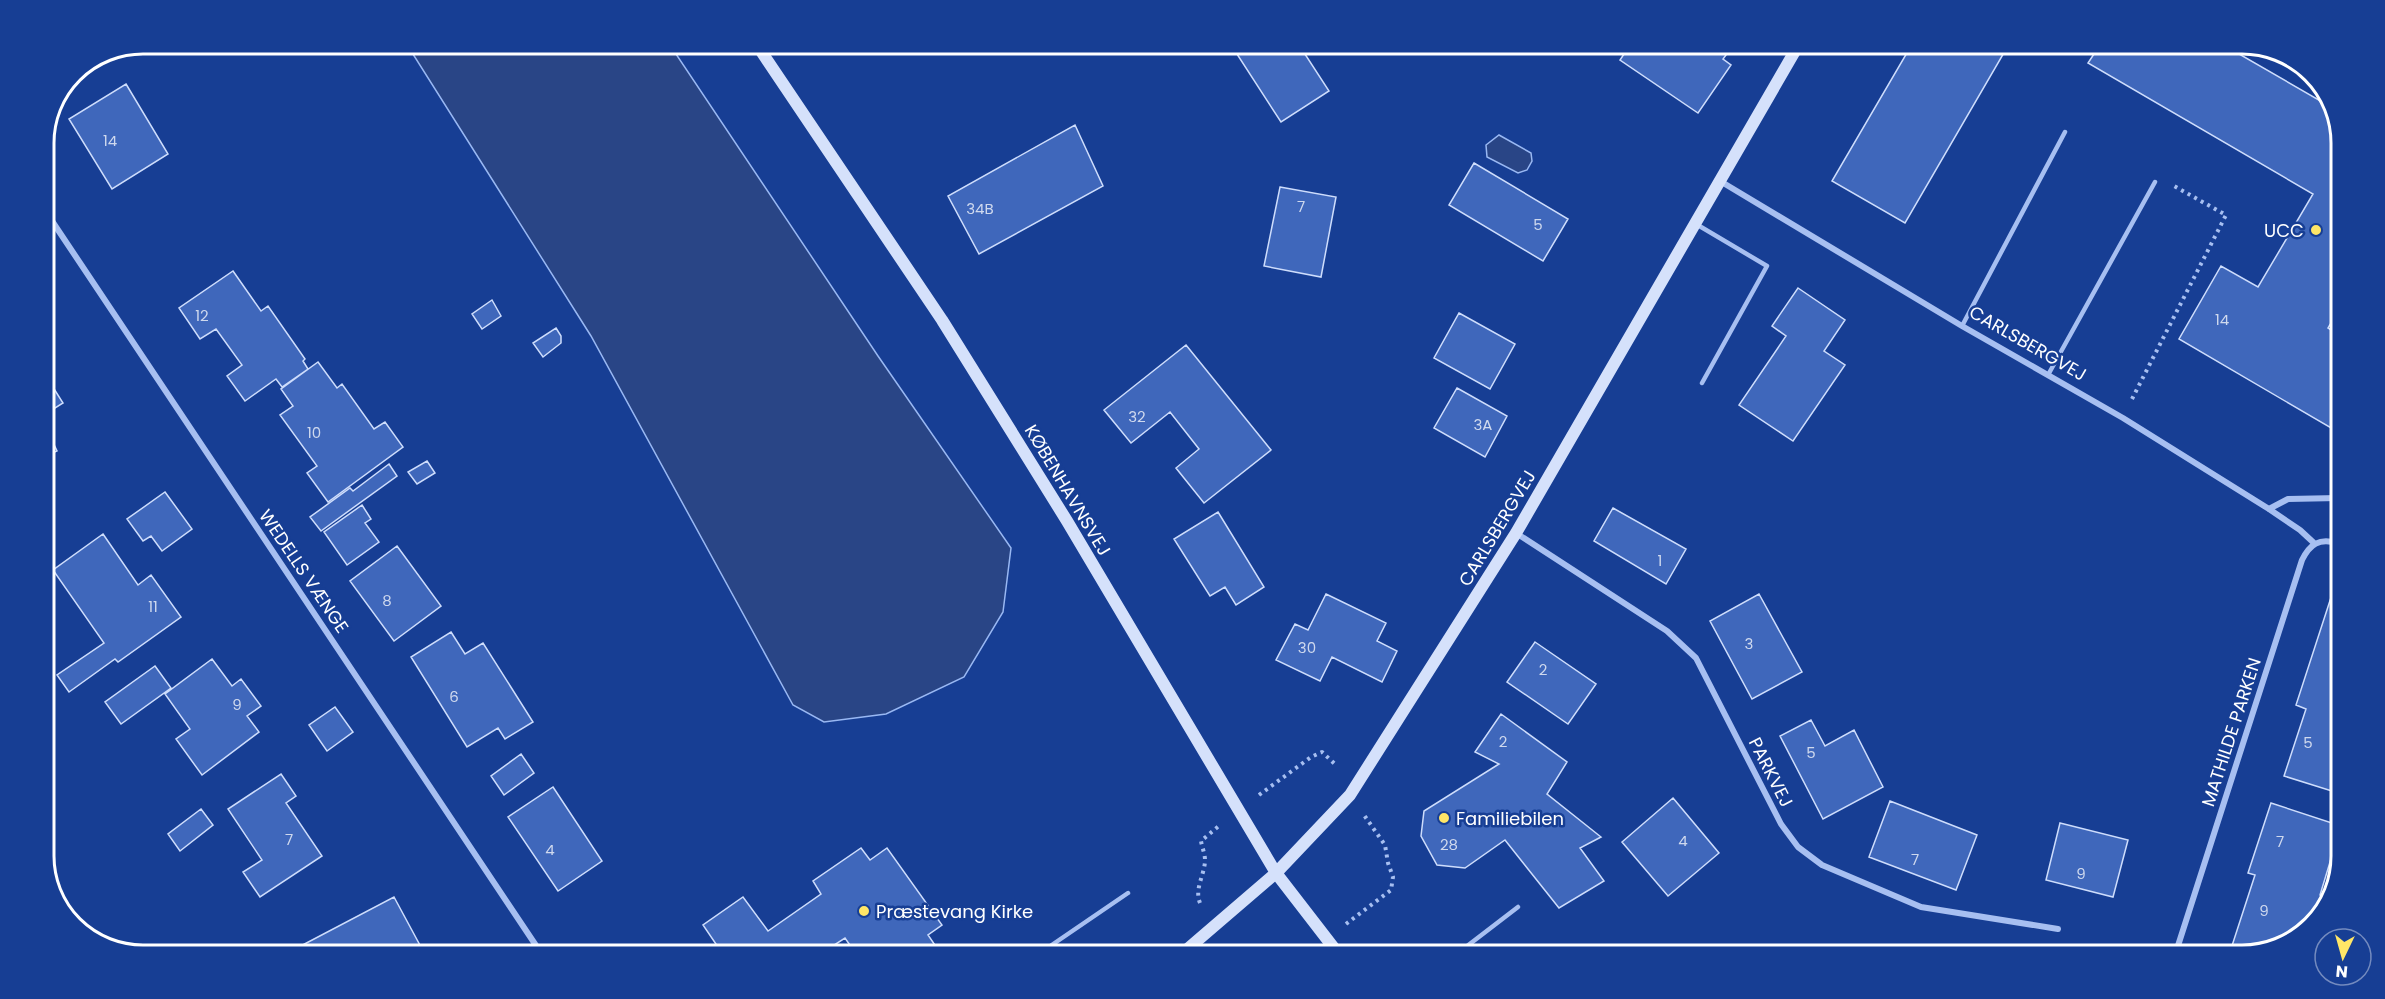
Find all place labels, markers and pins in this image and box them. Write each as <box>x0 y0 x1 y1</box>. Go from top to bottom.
place label: UCC <box>2264 218 2304 243</box>
marker: UCC <box>2309 223 2323 237</box>
place label: Familiebilen <box>1456 806 1564 831</box>
marker: Familiebilen <box>1437 811 1451 825</box>
place label: Præstevang Kirke <box>876 899 1033 924</box>
marker: Præstevang Kirke <box>857 904 871 918</box>

